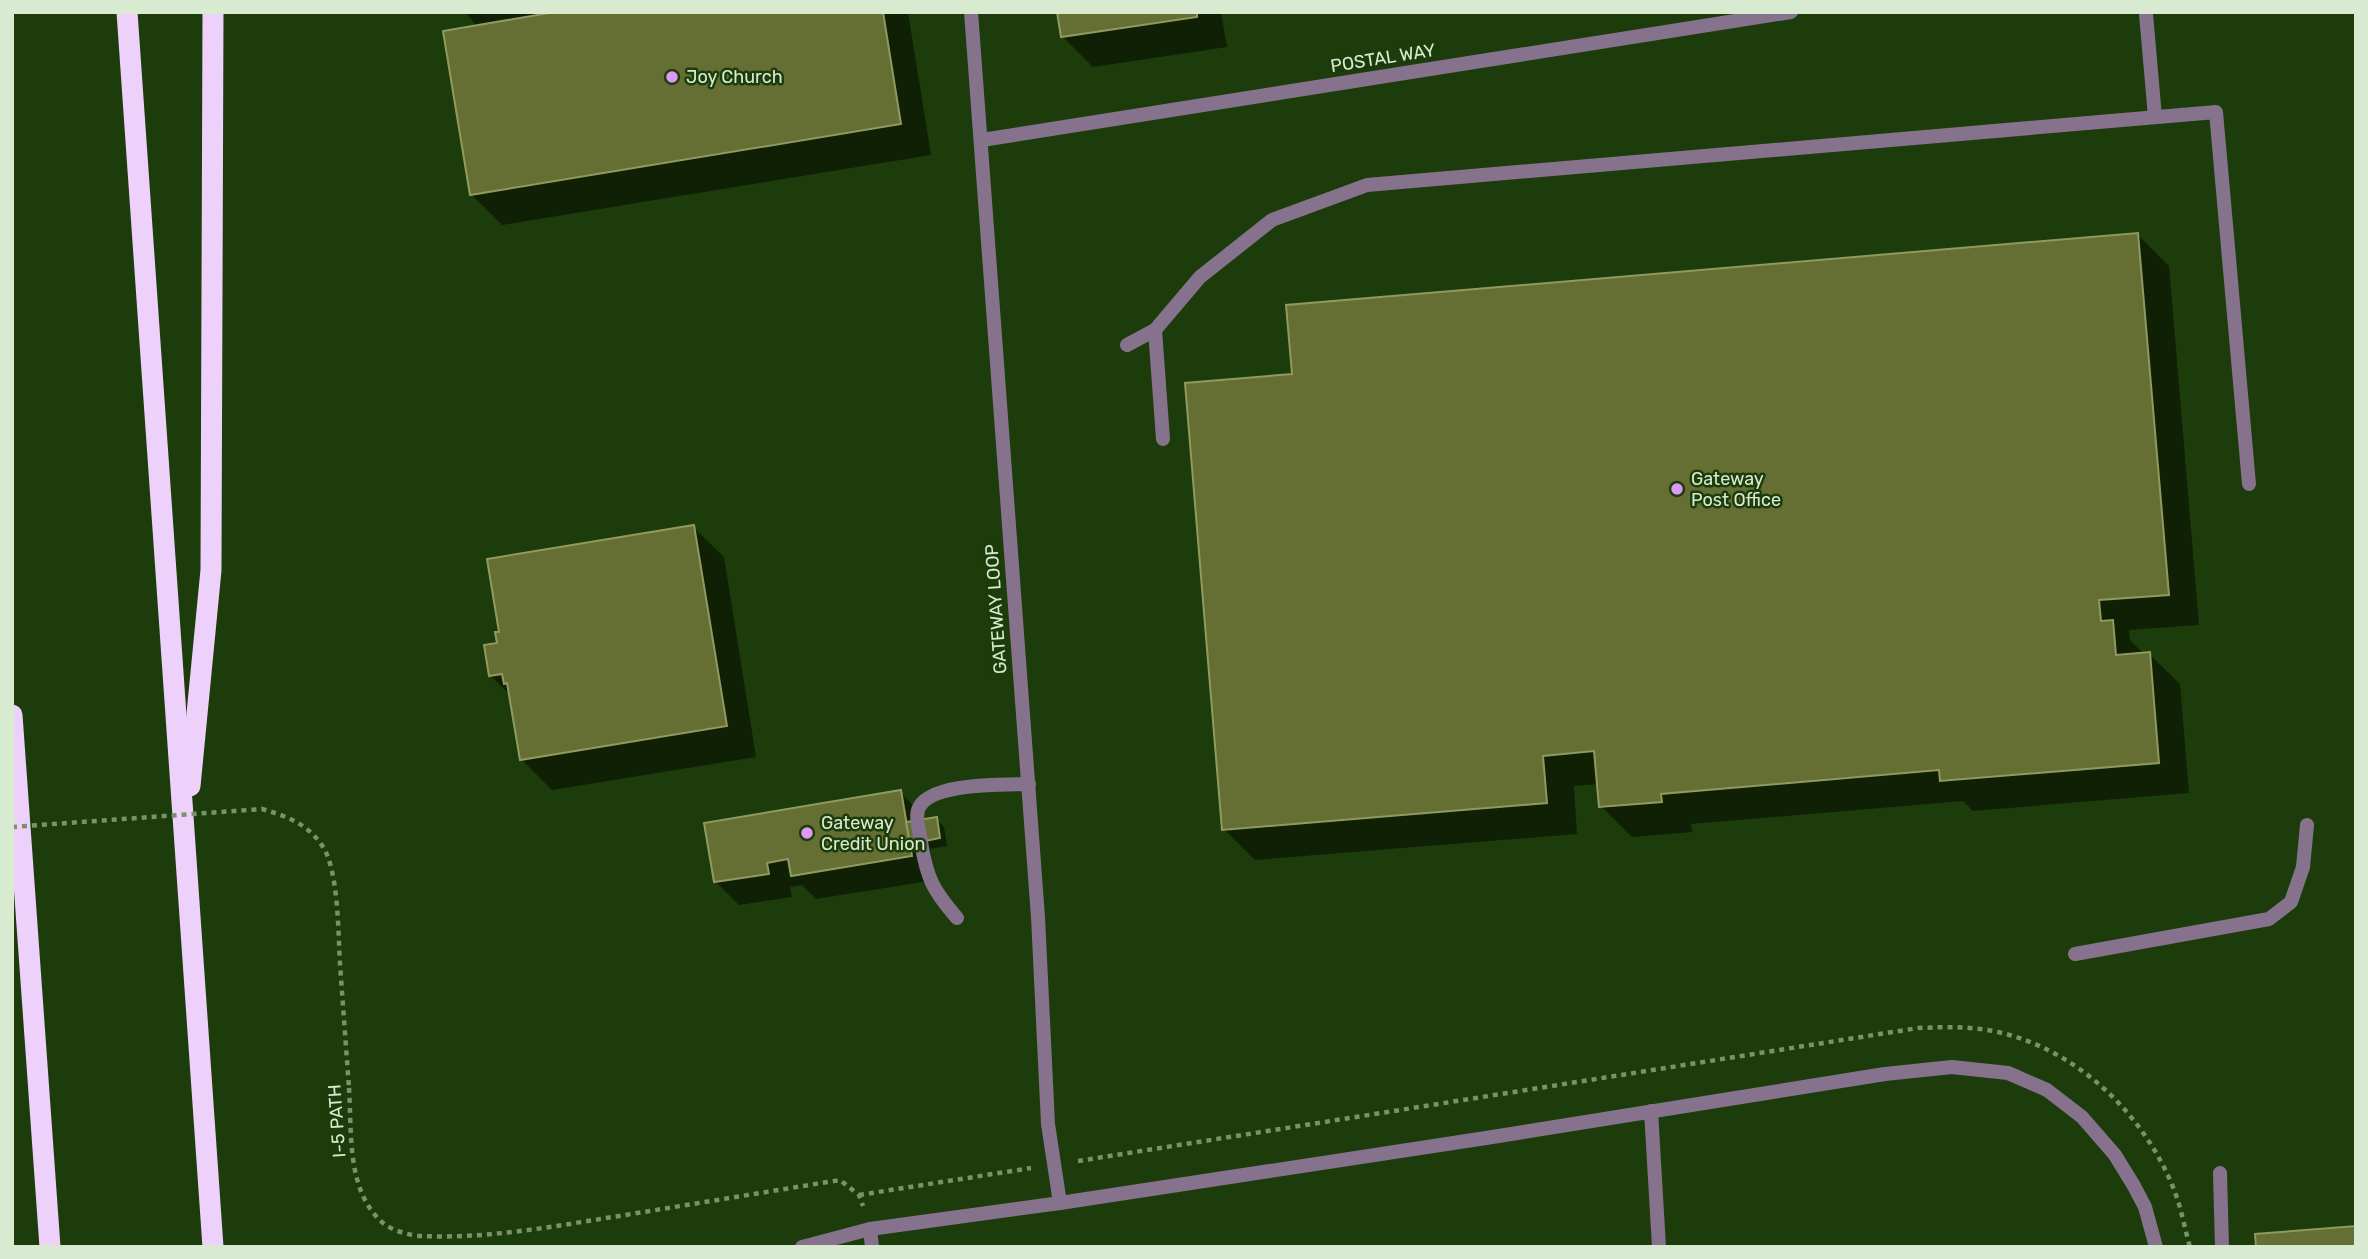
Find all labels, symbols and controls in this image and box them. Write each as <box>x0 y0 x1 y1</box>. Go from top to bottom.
street label: POSTAL WAY <box>1329 39 1437 77</box>
place label: Joy Church <box>686 66 783 88</box>
marker: Joy Church <box>664 69 680 85</box>
place label: Gateway Post Office <box>1691 468 1781 511</box>
marker: Gateway Post Office <box>1669 481 1685 497</box>
street label: GATEWAY LOOP <box>980 543 1012 675</box>
place label: Gateway Credit Union <box>821 812 925 855</box>
marker: Gateway Credit Union <box>799 825 815 841</box>
street label: I-5 PATH <box>323 1084 351 1158</box>

